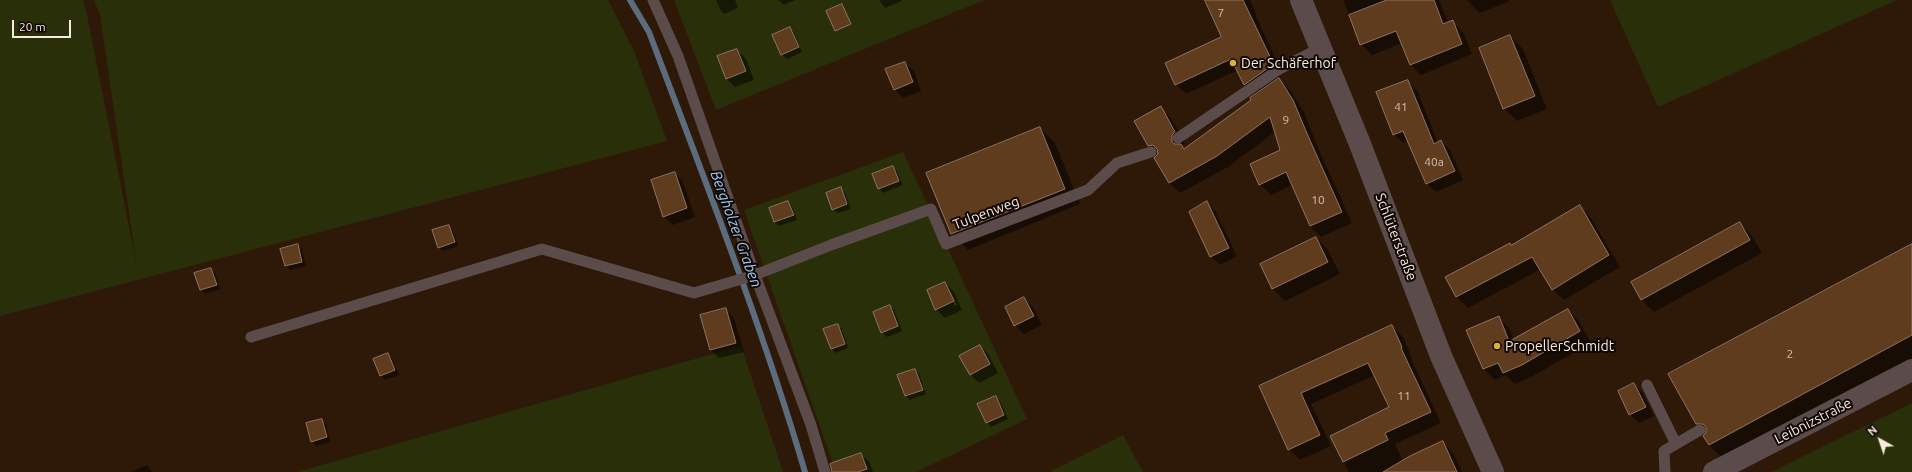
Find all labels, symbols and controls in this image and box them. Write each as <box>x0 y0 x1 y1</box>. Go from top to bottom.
house number: 7 <box>1218 6 1224 20</box>
scale bar <box>14 12 73 38</box>
text: 20 m <box>19 20 46 33</box>
place label: Der Schäferhof <box>1241 55 1336 71</box>
marker: Der Schäferhof <box>1228 58 1238 68</box>
house number: 41 <box>1394 100 1408 114</box>
house number: 9 <box>1283 113 1289 127</box>
house number: 40a <box>1424 155 1444 169</box>
water label: Bergholzer Graben <box>707 168 765 290</box>
street label: Schlüterstraße <box>1372 191 1420 283</box>
street label: Tulpenweg <box>951 193 1021 233</box>
house number: 10 <box>1311 193 1325 207</box>
place label: PropellerSchmidt <box>1505 338 1614 354</box>
marker: PropellerSchmidt <box>1492 341 1502 351</box>
house number: 2 <box>1787 347 1793 361</box>
house number: 11 <box>1397 389 1411 403</box>
street label: Leibnizstraße <box>1772 394 1854 448</box>
north arrow <box>1860 420 1900 460</box>
text: N <box>1865 424 1879 438</box>

